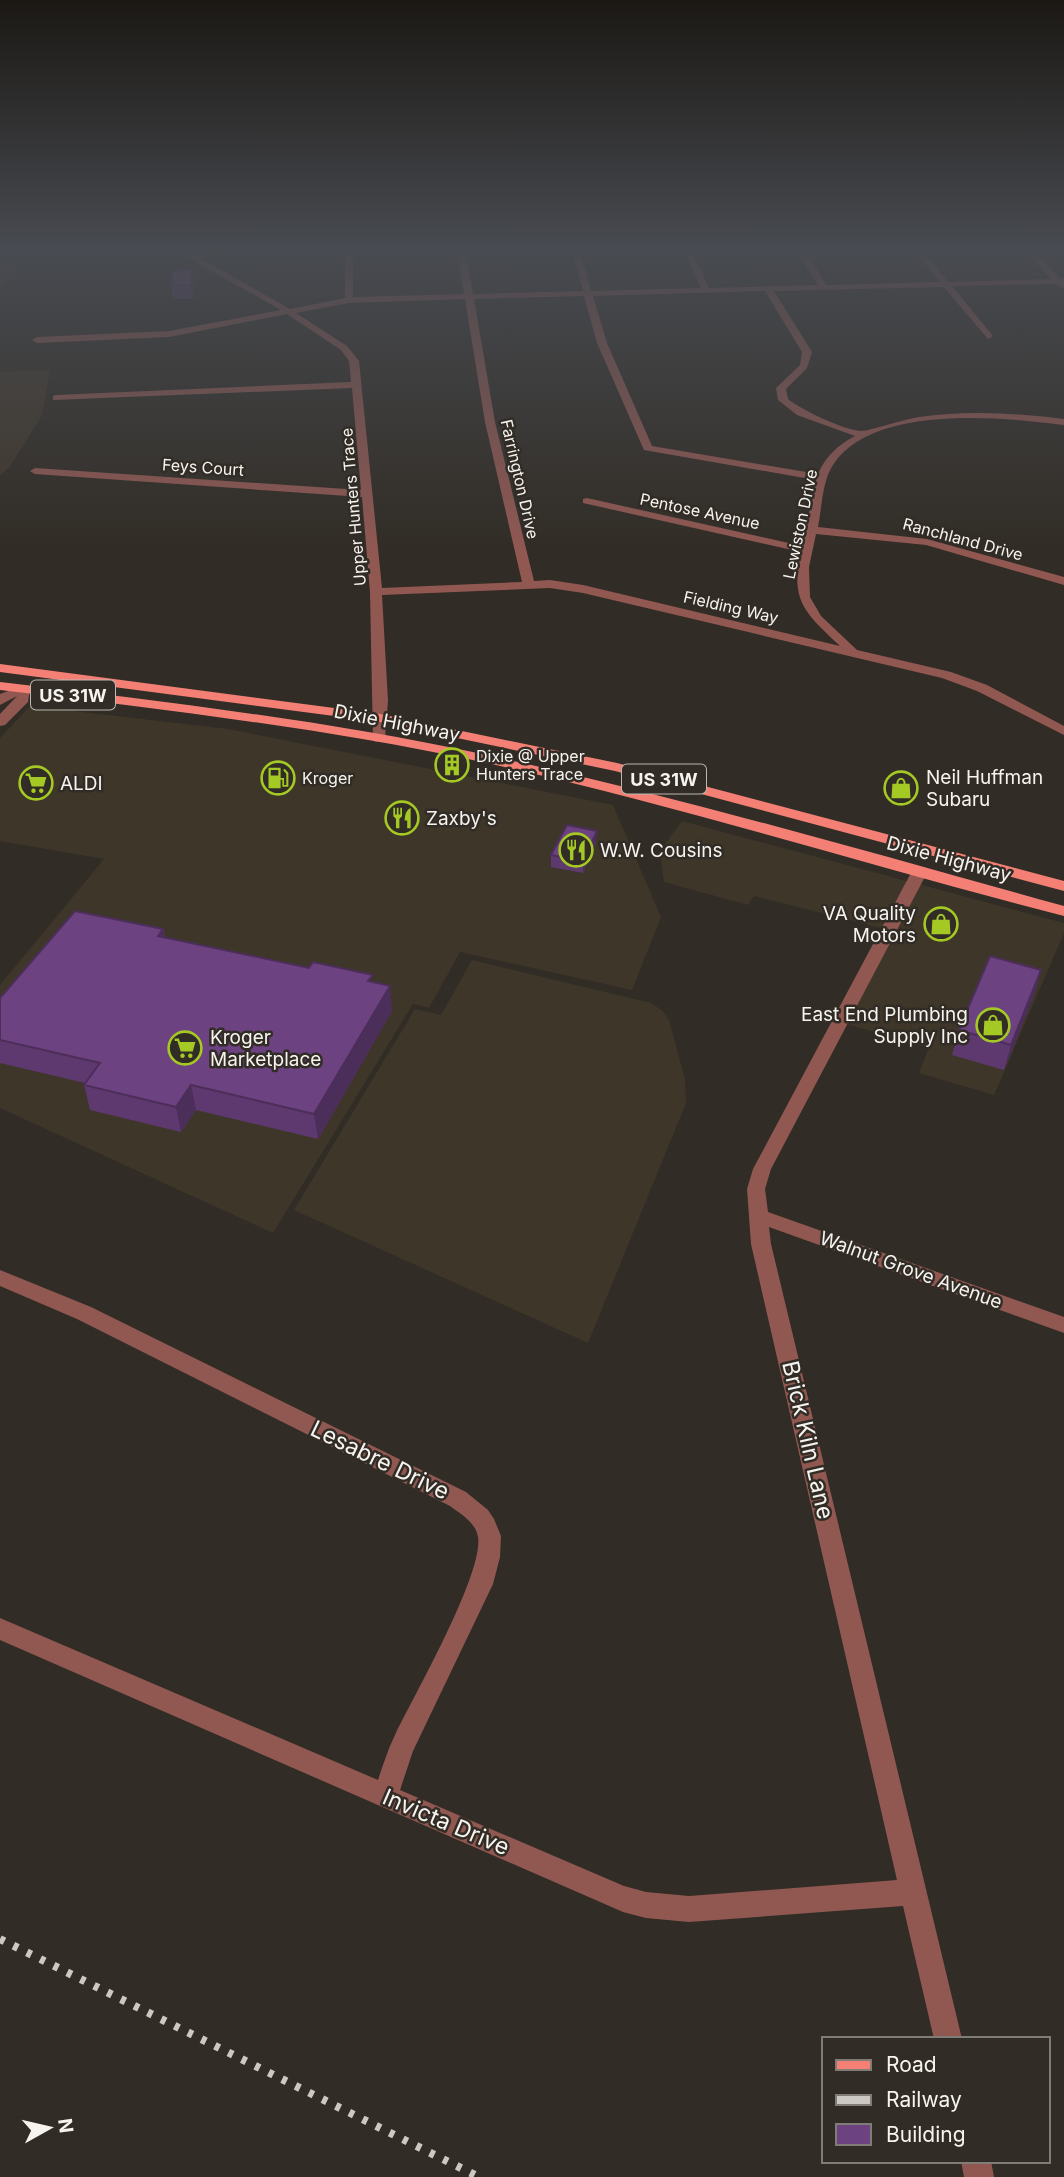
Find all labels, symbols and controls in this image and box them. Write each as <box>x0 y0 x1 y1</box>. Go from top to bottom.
street label: Farrington Drive <box>497 417 543 541</box>
street label: Upper Hunters Trace <box>336 427 370 587</box>
street label: Feys Court <box>161 454 245 480</box>
street label: Lewiston Drive <box>779 467 821 581</box>
street label: Pentose Avenue <box>638 489 762 533</box>
street label: Ranchland Drive <box>901 513 1025 565</box>
street label: Fielding Way <box>682 586 780 628</box>
road number: US 31W <box>31 680 115 710</box>
street label: Dixie Highway <box>332 700 462 747</box>
building icon: Dixie @ Upper Hunters Trace <box>433 746 471 784</box>
place label: Dixie @ Upper Hunters Trace <box>476 746 585 784</box>
fuel station icon: Kroger <box>259 759 297 797</box>
supermarket icon: ALDI <box>17 764 55 802</box>
road number: US 31W <box>622 764 706 794</box>
place label: Neil Huffman Subaru <box>926 766 1043 811</box>
place label: Kroger <box>302 768 353 788</box>
shop icon: Neil Huffman Subaru <box>882 769 920 807</box>
place label: ALDI <box>60 772 103 795</box>
restaurant icon: Zaxby's <box>383 799 421 837</box>
place label: Zaxby's <box>426 807 497 830</box>
restaurant icon: W.W. Cousins <box>557 831 595 869</box>
street label: Dixie Highway <box>884 831 1014 887</box>
place label: W.W. Cousins <box>600 839 722 862</box>
place label: VA Quality Motors <box>823 902 916 947</box>
shop icon: VA Quality Motors <box>922 905 960 943</box>
place label: East End Plumbing Supply Inc <box>801 1003 968 1048</box>
shop icon: East End Plumbing Supply Inc <box>974 1006 1012 1044</box>
place label: Kroger Marketplace <box>210 1026 321 1071</box>
supermarket icon: Kroger Marketplace <box>166 1029 204 1067</box>
street label: Walnut Grove Avenue <box>817 1226 1005 1314</box>
street label: Brick Kiln Lane <box>776 1358 840 1522</box>
street label: Lesabre Drive <box>306 1414 454 1506</box>
street label: Invicta Drive <box>378 1783 514 1861</box>
legend <box>822 2037 1050 2163</box>
text: Road <box>886 2052 937 2077</box>
text: Railway <box>886 2087 962 2112</box>
north arrow <box>14 2093 84 2163</box>
text: N <box>53 2117 78 2134</box>
text: Building <box>886 2122 966 2147</box>

